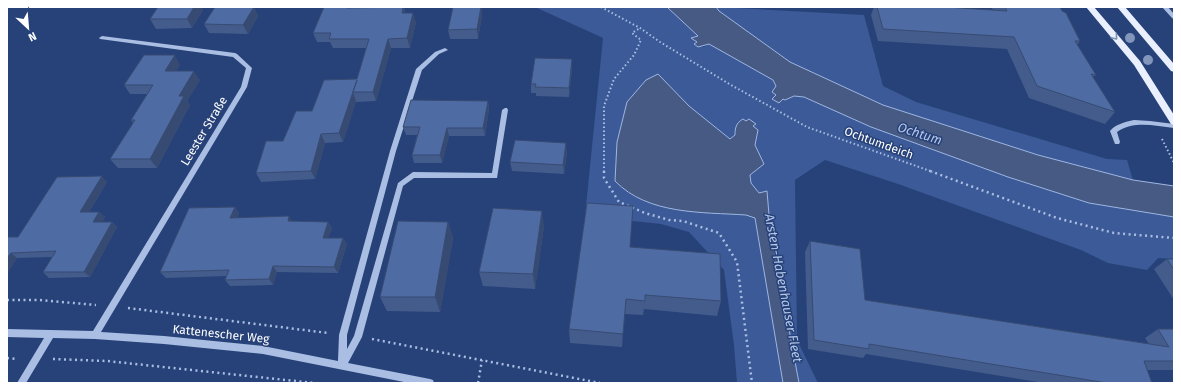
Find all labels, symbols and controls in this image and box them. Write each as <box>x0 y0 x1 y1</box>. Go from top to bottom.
north arrow <box>8 8 48 48</box>
text: N <box>26 29 38 44</box>
one-way arrow <box>1111 32 1118 40</box>
street label: Leester Straße <box>178 94 230 168</box>
water label: Ochtum <box>896 119 944 148</box>
street label: Ochtumdeich <box>843 124 915 162</box>
water label: Arsten-Habenhauser Fleet <box>762 211 805 364</box>
street label: Kattenescher Weg <box>172 322 271 346</box>

